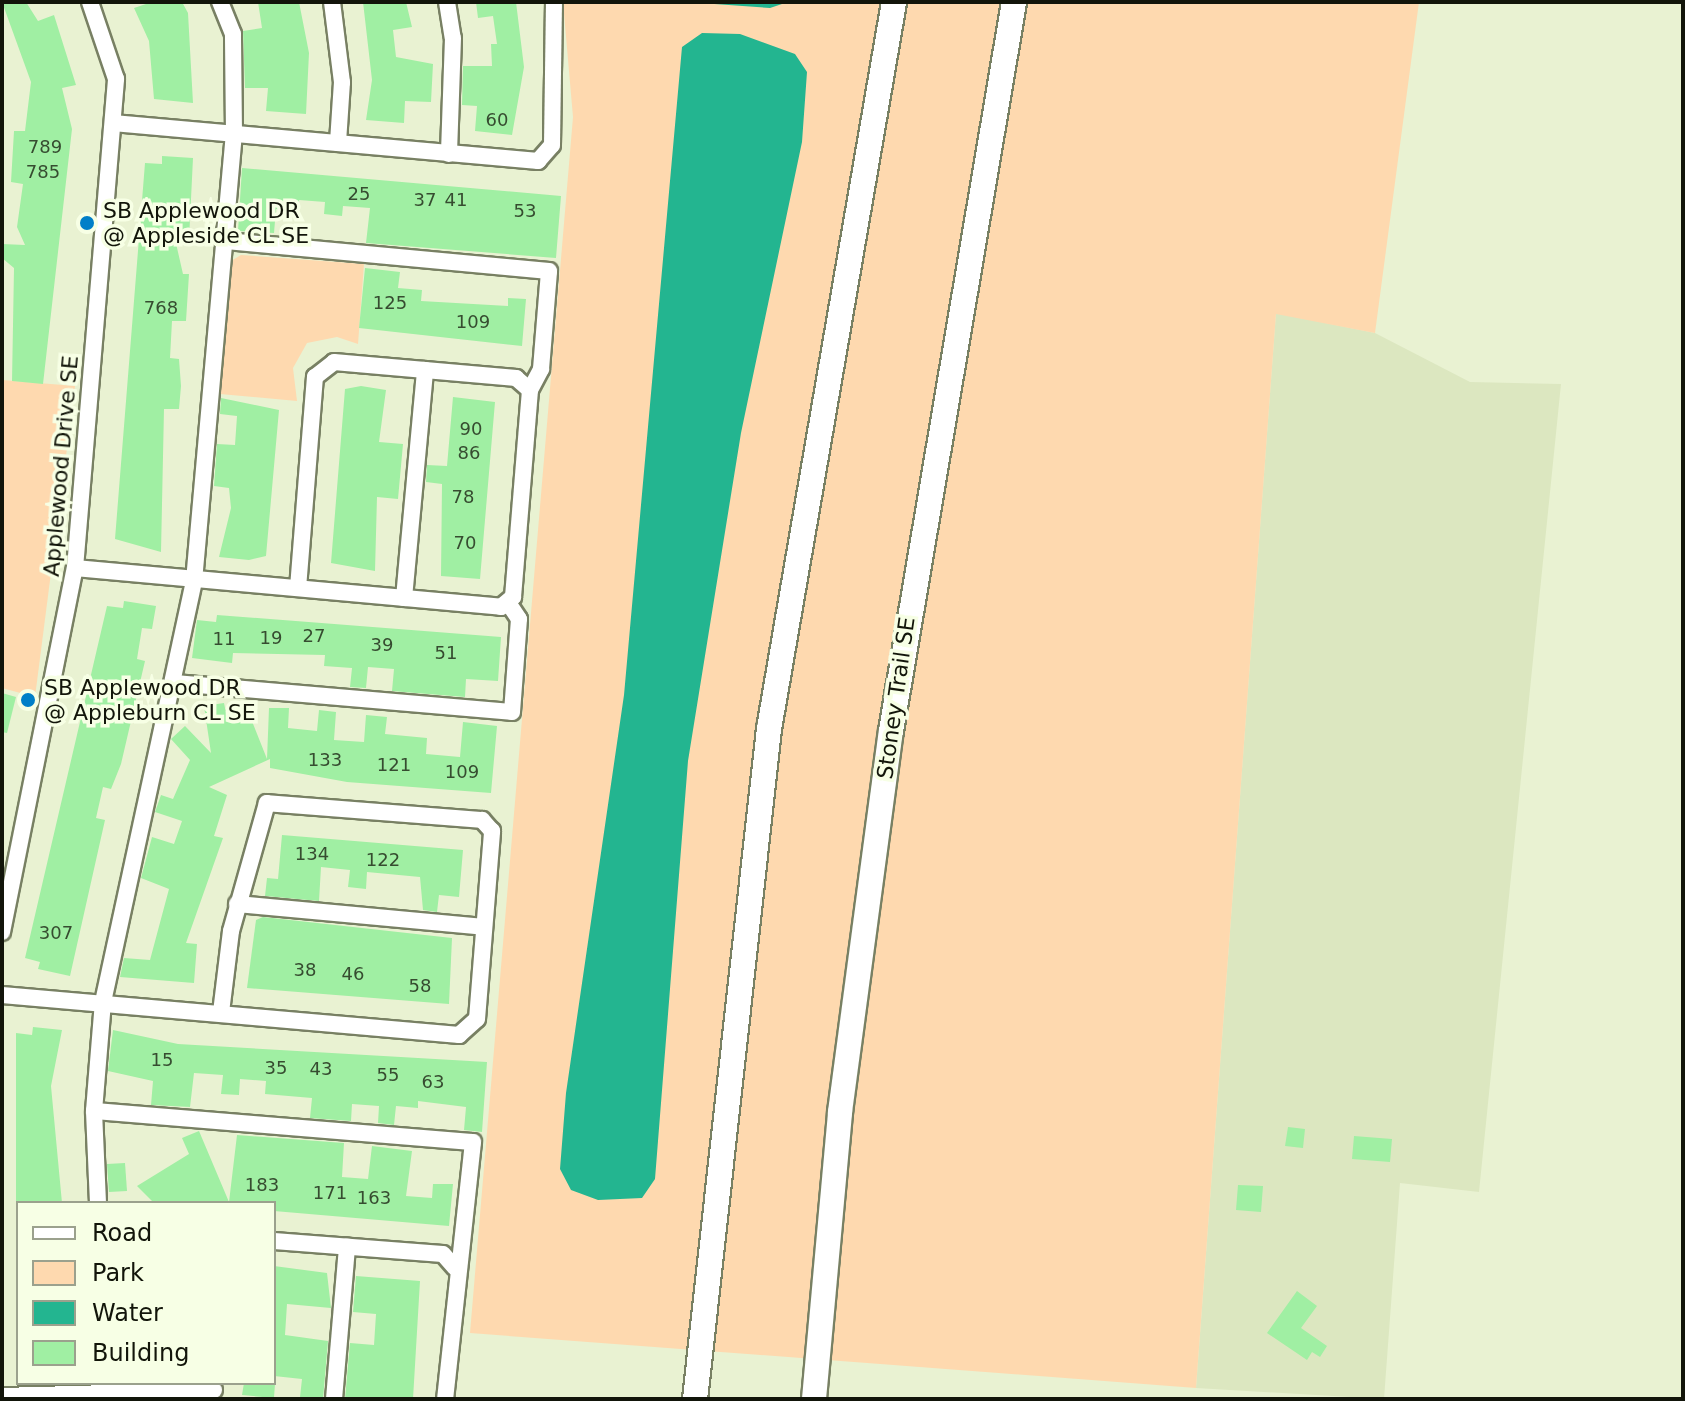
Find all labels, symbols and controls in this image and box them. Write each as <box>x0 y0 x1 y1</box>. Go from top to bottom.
house number: 60 <box>486 109 508 131</box>
house number: 789 <box>28 136 62 158</box>
house number: 785 <box>26 161 60 183</box>
house number: 25 <box>348 183 370 205</box>
house number: 37 <box>414 189 436 211</box>
house number: 41 <box>445 189 467 211</box>
place label: SB Applewood DR @ Appleside CL SE <box>103 197 309 248</box>
house number: 53 <box>514 200 536 222</box>
marker: SB Applewood DR @ Appleside CL SE <box>78 214 96 232</box>
house number: 125 <box>373 292 407 314</box>
house number: 768 <box>144 297 178 319</box>
house number: 109 <box>456 311 490 333</box>
street label: Applewood Drive SE <box>38 354 84 578</box>
house number: 90 <box>460 418 482 440</box>
house number: 86 <box>458 442 480 464</box>
house number: 78 <box>452 486 474 508</box>
house number: 70 <box>454 532 476 554</box>
street label: Stoney Trail SE <box>872 615 920 781</box>
house number: 27 <box>303 625 325 647</box>
house number: 19 <box>260 627 282 649</box>
house number: 11 <box>213 628 235 650</box>
house number: 39 <box>371 634 393 656</box>
house number: 51 <box>435 642 457 664</box>
place label: SB Applewood DR @ Appleburn CL SE <box>44 674 256 726</box>
marker: SB Applewood DR @ Appleburn CL SE <box>19 691 37 709</box>
house number: 133 <box>308 749 342 771</box>
house number: 121 <box>377 754 411 776</box>
house number: 109 <box>445 761 479 783</box>
house number: 134 <box>295 843 329 865</box>
house number: 122 <box>366 849 400 871</box>
house number: 307 <box>39 922 73 944</box>
house number: 38 <box>294 959 316 981</box>
house number: 46 <box>342 963 364 985</box>
house number: 58 <box>409 975 431 997</box>
house number: 15 <box>151 1049 173 1071</box>
house number: 35 <box>265 1057 287 1079</box>
house number: 43 <box>310 1058 332 1080</box>
house number: 55 <box>377 1064 399 1086</box>
house number: 63 <box>422 1071 444 1093</box>
house number: 183 <box>245 1174 279 1196</box>
house number: 171 <box>313 1182 347 1204</box>
house number: 163 <box>357 1187 391 1209</box>
legend <box>16 1201 276 1385</box>
text: Road <box>92 1219 152 1247</box>
text: Park <box>92 1259 144 1287</box>
text: Water <box>92 1299 163 1327</box>
text: Building <box>92 1339 189 1367</box>

